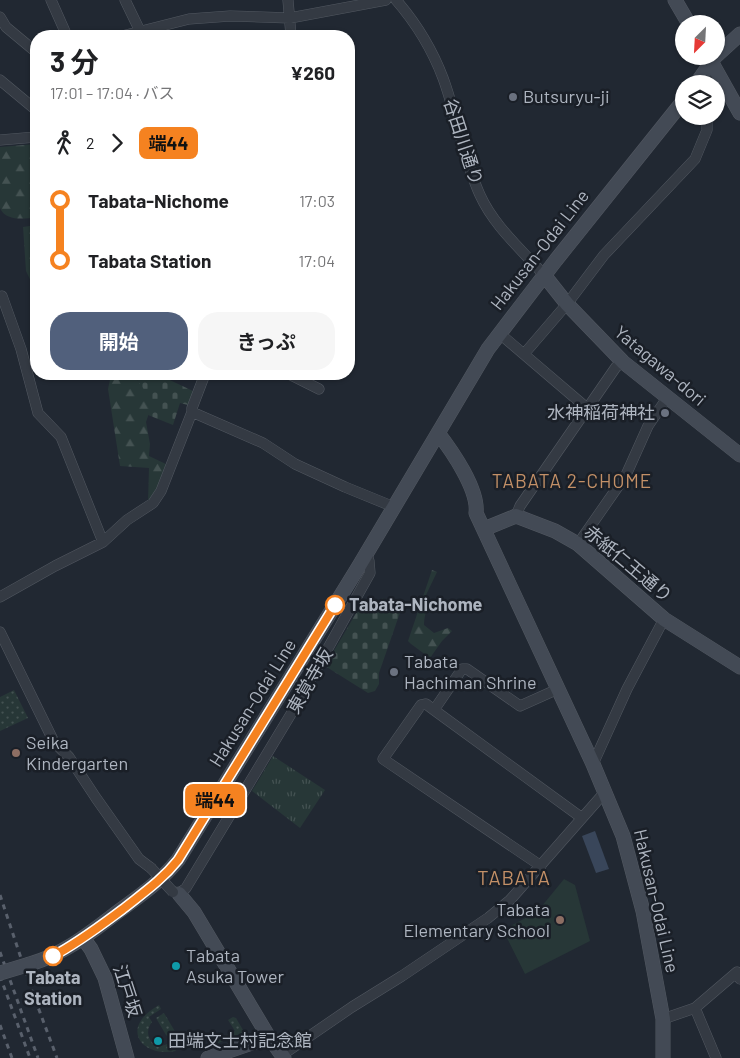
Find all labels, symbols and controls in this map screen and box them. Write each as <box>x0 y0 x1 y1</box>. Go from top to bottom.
north arrow <box>675 15 725 65</box>
map controls <box>675 15 725 125</box>
text: 3 分 <box>50 44 99 78</box>
text: ¥260 <box>290 61 335 84</box>
button: layers <box>675 75 725 125</box>
text: 17:01 – 17:04 · バス <box>50 83 175 102</box>
place label: Butsuryu-ji <box>523 85 610 107</box>
marker: Butsuryu-ji <box>507 91 519 103</box>
street label: 谷田川通り <box>440 95 488 188</box>
icon: walk <box>50 129 78 157</box>
icon: forward <box>103 129 131 157</box>
text: 端44 <box>149 132 188 154</box>
text: 2 <box>86 133 95 152</box>
street label: Hakusan-Odai Line <box>485 185 593 314</box>
text: Tabata-Nichome <box>88 189 229 212</box>
text: 17:03 <box>299 191 335 210</box>
text: Tabata Station <box>88 249 211 272</box>
text: 17:04 <box>299 251 335 270</box>
button: 開始 <box>50 312 188 370</box>
button: きっぷ <box>198 312 335 370</box>
street label: Yatagawa-dori <box>610 321 711 410</box>
place label: 水神稲荷神社 <box>547 401 655 423</box>
marker: 水神稲荷神社 <box>659 407 671 419</box>
district label: TABATA 2-CHOME <box>492 469 652 492</box>
street label: 赤紙仁王通り <box>580 520 677 606</box>
place label: Tabata-Nichome <box>349 593 483 615</box>
marker: Tabata-Nichome <box>325 595 345 615</box>
street label: Hakusan-Odai Line <box>204 635 300 770</box>
street label: 東覚寺坂 <box>282 644 337 717</box>
place label: Tabata Hachiman Shrine <box>404 650 537 693</box>
marker: Tabata Hachiman Shrine <box>388 666 400 678</box>
place label: Seika Kindergarten <box>26 731 128 774</box>
marker: Seika Kindergarten <box>10 747 22 759</box>
line badge: 端44 <box>186 784 244 816</box>
text: 端44 <box>195 789 235 811</box>
street label: Hakusan-Odai Line <box>630 827 684 975</box>
district label: TABATA <box>477 865 551 889</box>
place label: Tabata Elementary School <box>403 898 550 941</box>
marker: Tabata Elementary School <box>554 914 566 926</box>
place label: Tabata Asuka Tower <box>186 944 285 987</box>
marker: Tabata Station <box>43 946 63 966</box>
marker: Tabata Asuka Tower <box>170 960 182 972</box>
street label: 江戸坂 <box>109 962 147 1020</box>
place label: Tabata Station <box>24 966 82 1009</box>
place label: 田端文士村記念館 <box>168 1029 312 1051</box>
marker: 田端文士村記念館 <box>152 1035 164 1047</box>

